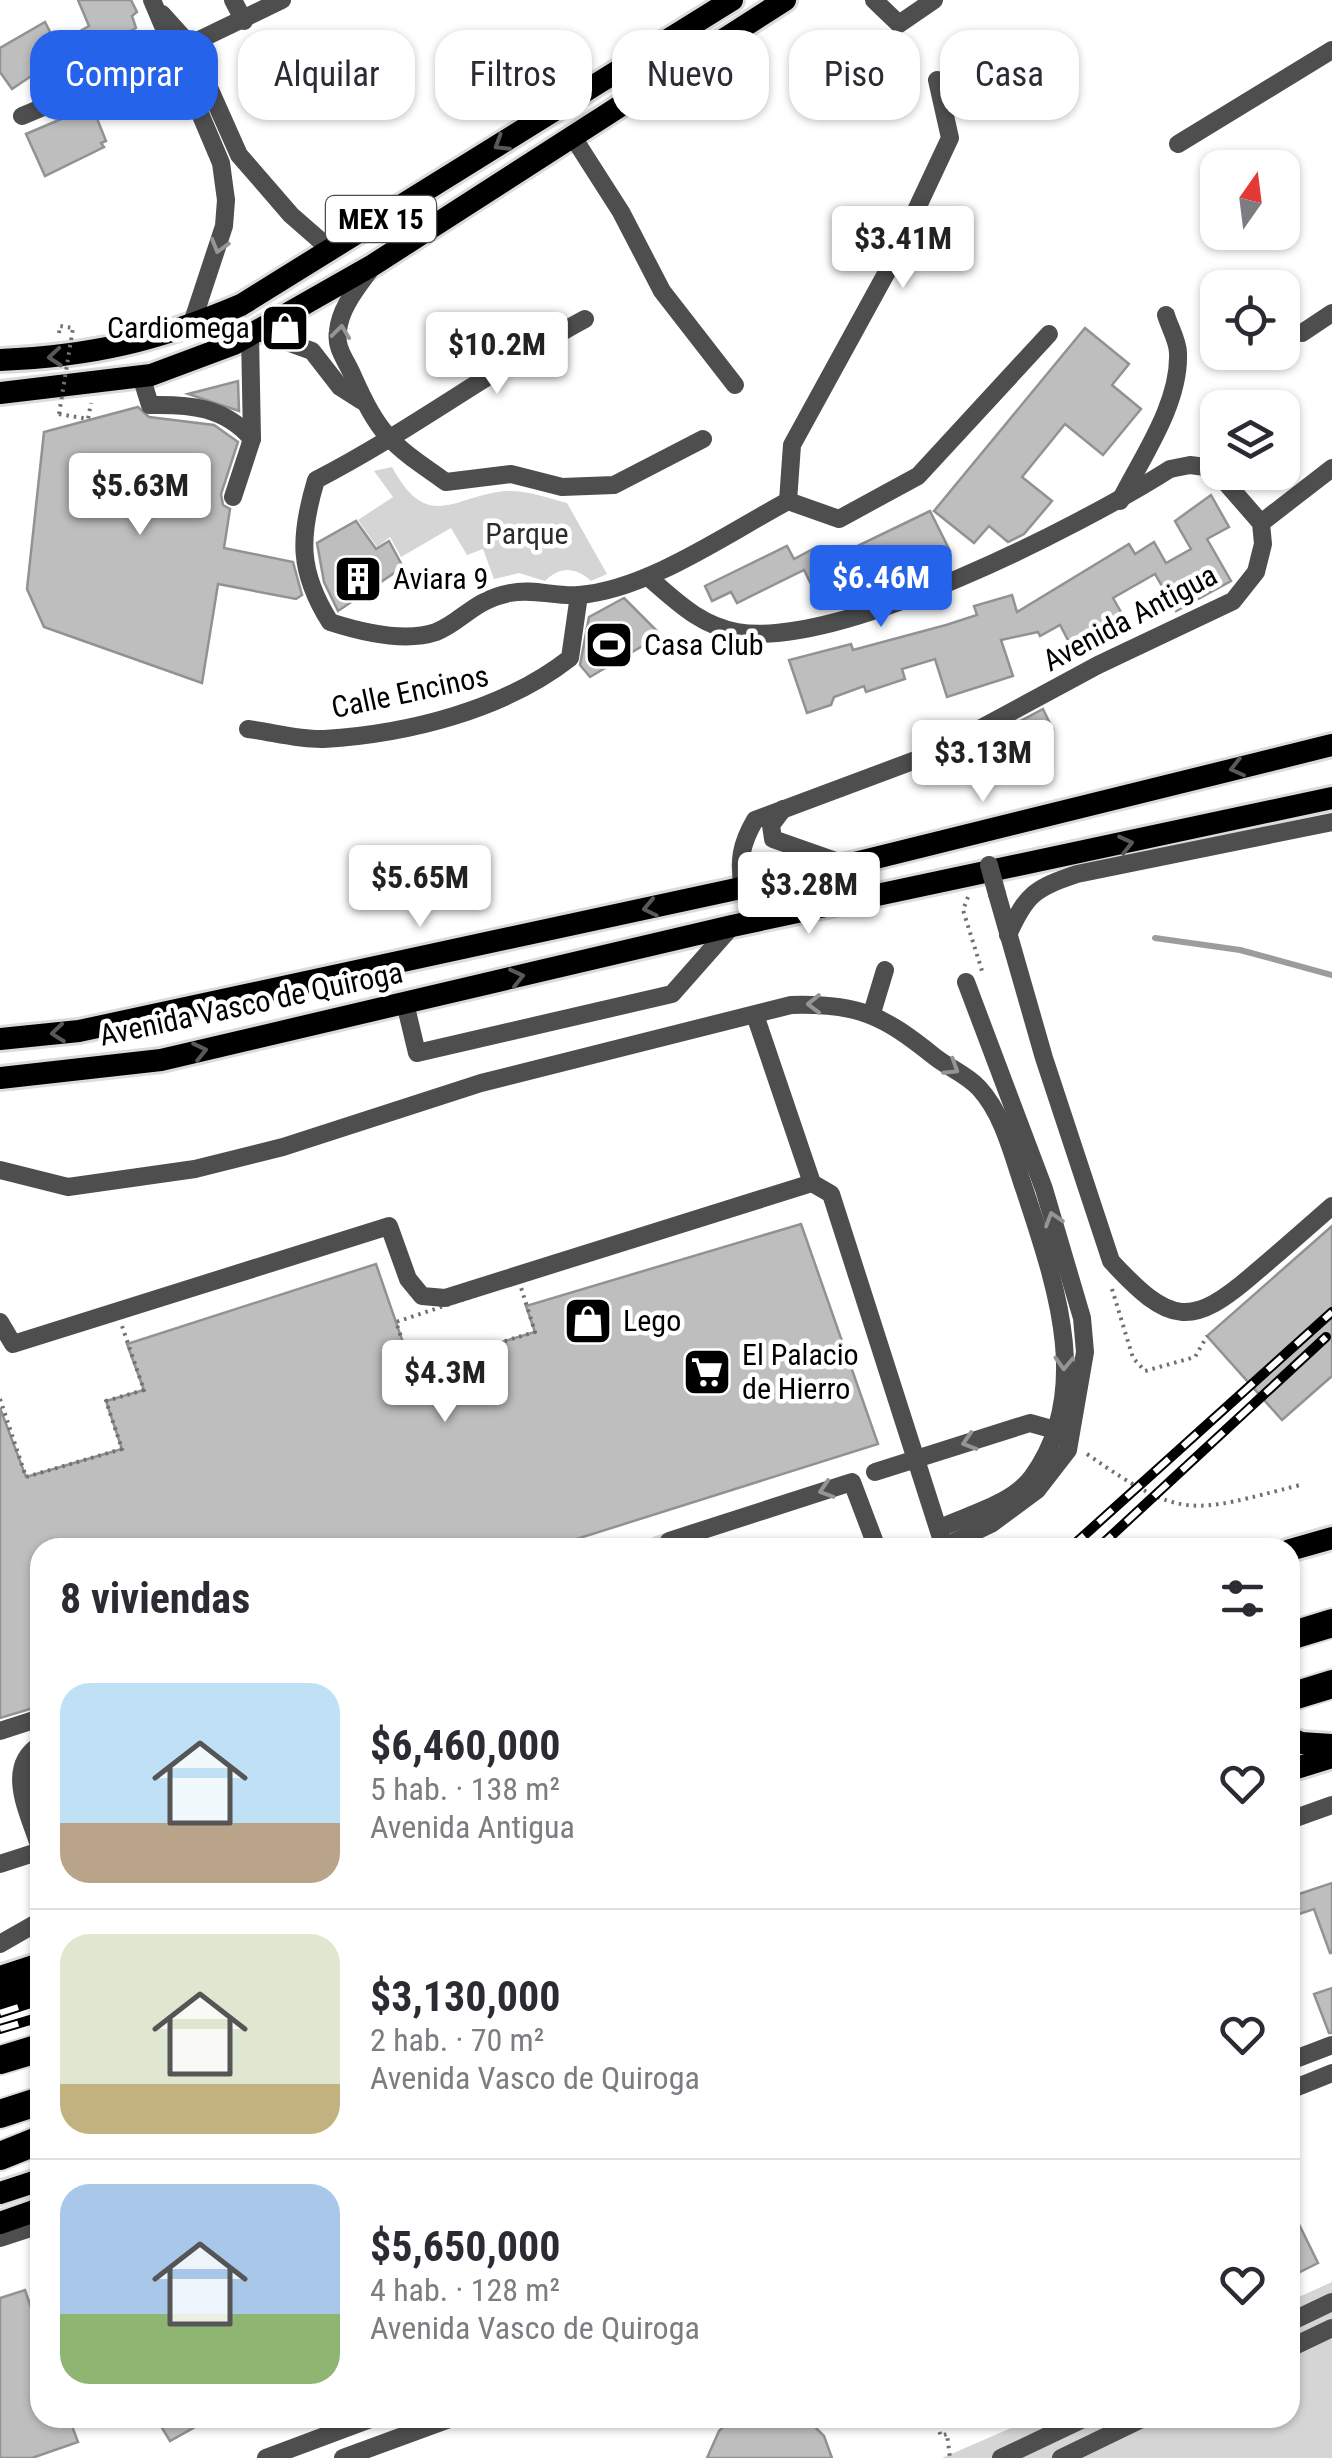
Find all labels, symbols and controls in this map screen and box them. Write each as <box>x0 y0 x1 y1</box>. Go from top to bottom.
chip: Comprar <box>30 30 218 120</box>
chip: Alquilar <box>238 30 415 120</box>
chip: Filtros <box>435 30 592 120</box>
chip: Nuevo <box>612 30 769 120</box>
chip: Piso <box>789 30 920 120</box>
chip: Casa <box>940 30 1079 120</box>
one-way arrow <box>494 132 512 151</box>
north arrow <box>1200 150 1300 250</box>
map controls <box>1200 150 1300 490</box>
road number: MEX 15 <box>326 196 436 242</box>
pin: $3.41M <box>822 206 984 291</box>
text: $3.41M <box>854 219 952 257</box>
one-way arrow <box>209 237 230 254</box>
button: locate <box>1200 270 1300 370</box>
shop icon: Cardiomega <box>259 302 311 354</box>
place label: Cardiomega <box>107 310 250 345</box>
pin: $10.2M <box>416 312 578 397</box>
one-way arrow <box>330 324 351 340</box>
text: $10.2M <box>448 325 546 363</box>
one-way arrow <box>46 345 62 367</box>
button: layers <box>1200 390 1300 490</box>
pin: $5.63M <box>59 453 221 538</box>
text: $5.63M <box>91 466 189 504</box>
park label: Parque <box>485 516 569 551</box>
pin: $6.46M <box>800 545 962 630</box>
building icon: Aviara 9 <box>332 553 384 605</box>
street label: Avenida Antigua <box>1037 557 1223 678</box>
text: $6.46M <box>832 558 930 596</box>
place label: Aviara 9 <box>393 561 488 596</box>
sports icon: Casa Club <box>583 619 635 671</box>
place label: Casa Club <box>644 627 764 662</box>
street label: Calle Encinos <box>328 658 492 725</box>
pin: $3.13M <box>902 720 1064 805</box>
text: $3.13M <box>934 733 1032 771</box>
one-way arrow <box>1229 756 1246 777</box>
one-way arrow <box>1117 835 1134 856</box>
pin: $5.65M <box>339 845 501 930</box>
pin: $3.28M <box>728 852 890 937</box>
text: $5.65M <box>371 858 469 896</box>
text: $3.28M <box>760 865 858 903</box>
one-way arrow <box>641 896 658 917</box>
street label: Avenida Vasco de Quiroga <box>96 954 406 1053</box>
one-way arrow <box>508 968 525 989</box>
one-way arrow <box>805 994 821 1015</box>
one-way arrow <box>49 1022 65 1043</box>
one-way arrow <box>191 1042 208 1063</box>
one-way arrow <box>941 1056 959 1075</box>
one-way arrow <box>1044 1211 1065 1228</box>
shop icon: Lego <box>562 1295 614 1347</box>
place label: Lego <box>623 1303 681 1338</box>
place label: El Palacio de Hierro <box>742 1337 859 1406</box>
pin: $4.3M <box>375 1340 515 1425</box>
supermarket icon: El Palacio de Hierro <box>681 1346 733 1398</box>
text: $4.3M <box>404 1353 486 1391</box>
one-way arrow <box>1053 1355 1074 1371</box>
one-way arrow <box>961 1431 978 1451</box>
one-way arrow <box>818 1479 835 1499</box>
icon: filters <box>1215 1571 1270 1626</box>
text: 8 viviendas <box>60 1574 250 1623</box>
text: $6,460,000 <box>370 1721 560 1770</box>
icon: home <box>140 1723 260 1843</box>
icon: heart <box>1215 1756 1270 1811</box>
text: 5 hab. · 138 m² <box>370 1770 560 1808</box>
text: Avenida Antigua <box>370 1808 575 1846</box>
text: $3,130,000 <box>370 1972 560 2021</box>
icon: home <box>140 1974 260 2094</box>
icon: heart <box>1215 2007 1270 2062</box>
text: 2 hab. · 70 m² <box>370 2021 544 2059</box>
text: Avenida Vasco de Quiroga <box>370 2059 700 2097</box>
text: $5,650,000 <box>370 2222 560 2271</box>
icon: home <box>140 2224 260 2344</box>
icon: heart <box>1215 2257 1270 2312</box>
text: 4 hab. · 128 m² <box>370 2271 560 2309</box>
text: Avenida Vasco de Quiroga <box>370 2309 700 2347</box>

